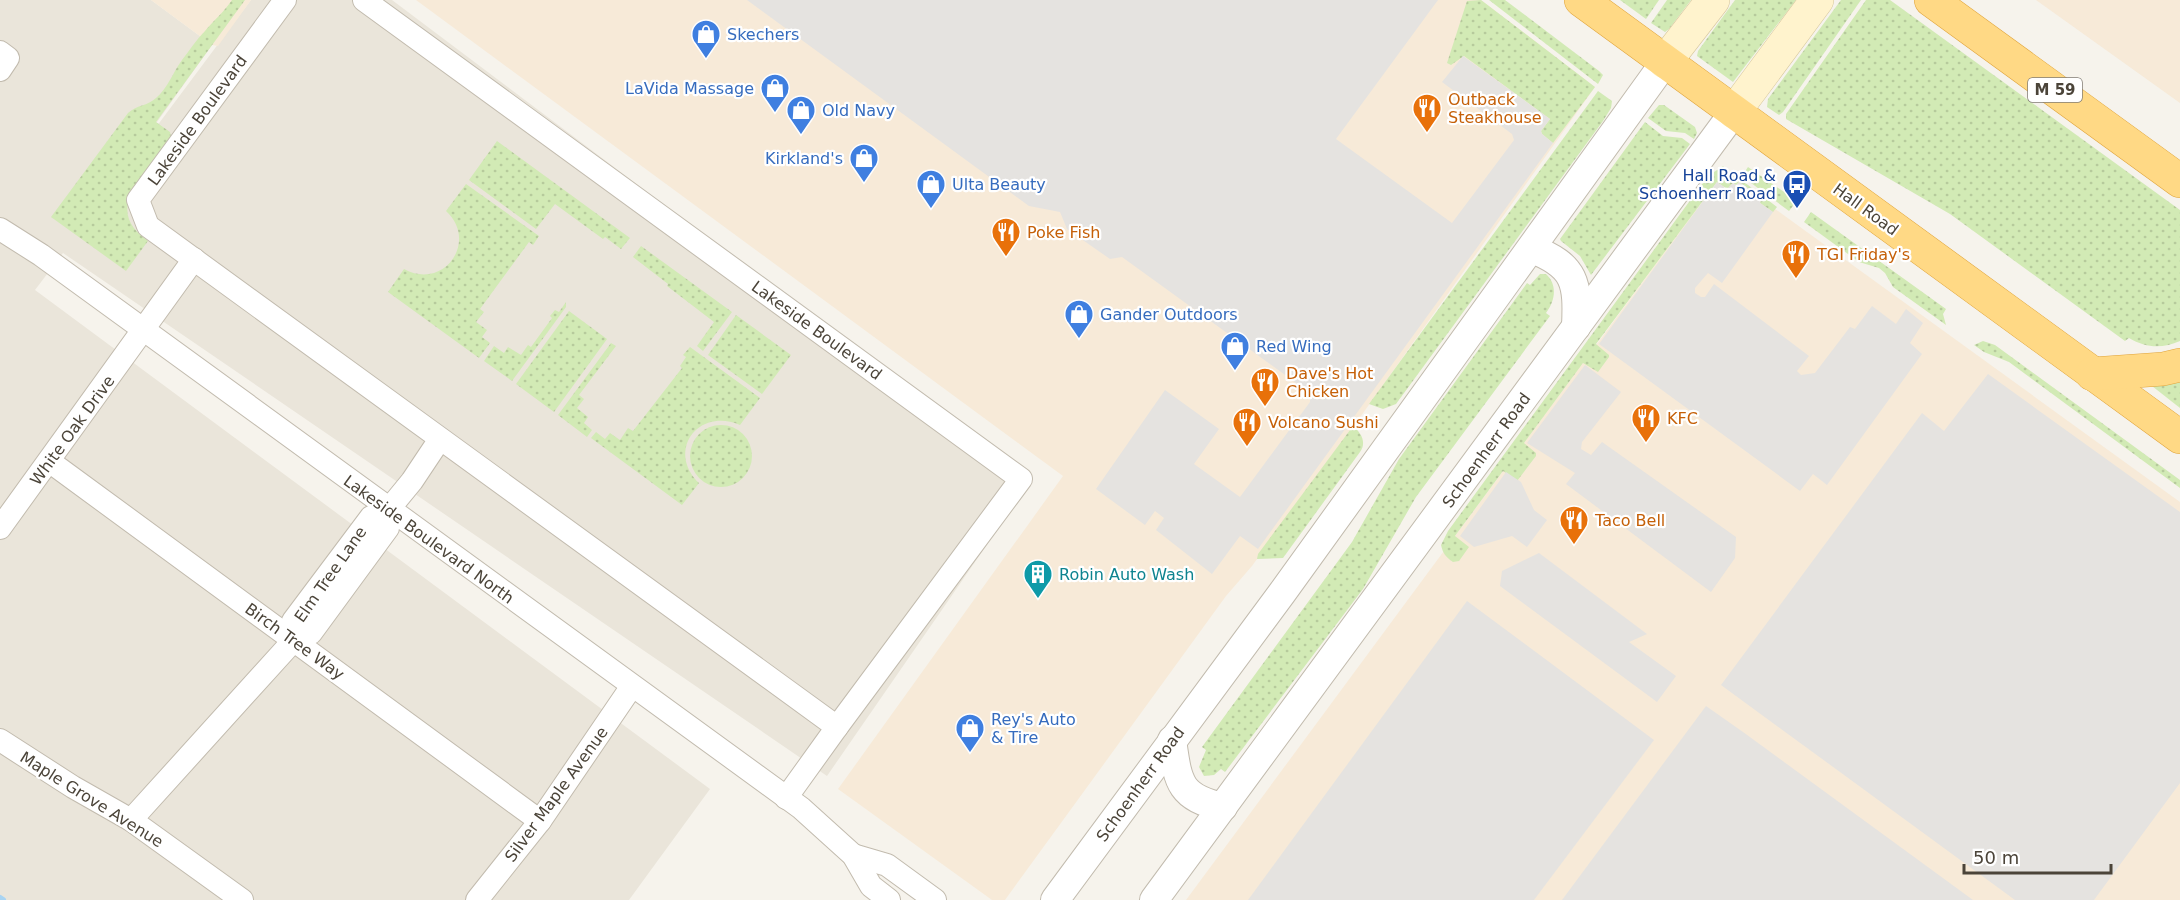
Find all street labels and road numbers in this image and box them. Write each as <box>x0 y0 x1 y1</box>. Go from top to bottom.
street label: Lakeside Boulevard <box>144 52 251 189</box>
road number: M 59 <box>2028 78 2082 102</box>
street label: Hall Road <box>1829 179 1902 239</box>
street label: Lakeside Boulevard <box>748 277 885 384</box>
street label: White Oak Drive <box>26 372 119 489</box>
street label: Schoenherr Road <box>1438 389 1534 511</box>
street label: Lakeside Boulevard North <box>340 471 518 608</box>
street label: Elm Tree Lane <box>290 523 370 626</box>
street label: Birch Tree Way <box>241 599 348 684</box>
street label: Silver Maple Avenue <box>501 723 612 866</box>
street label: Schoenherr Road <box>1092 723 1188 845</box>
street label: Maple Grove Avenue <box>17 748 167 851</box>

